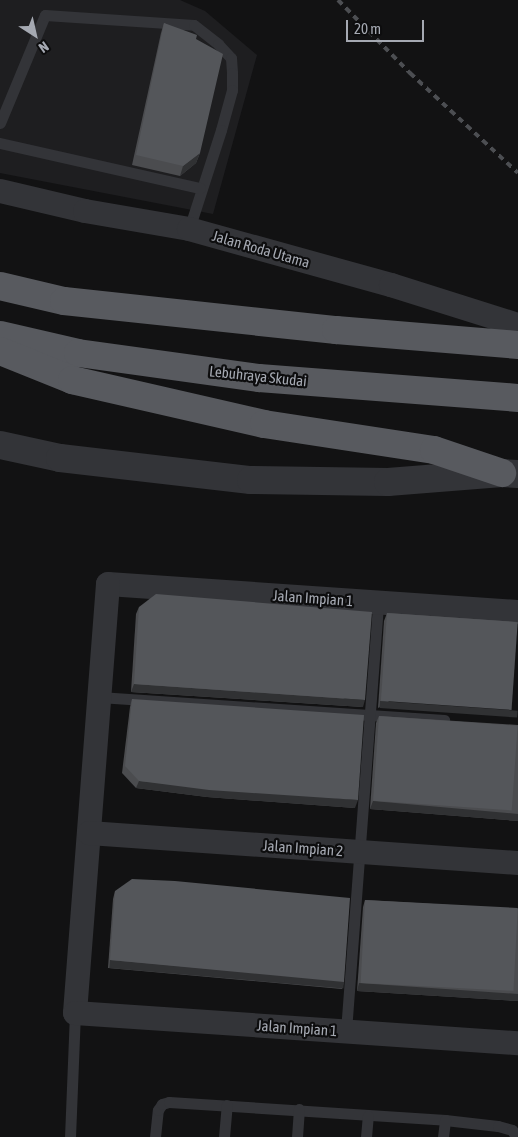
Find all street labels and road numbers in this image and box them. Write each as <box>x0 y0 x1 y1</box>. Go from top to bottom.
street label: Jalan Roda Utama <box>210 226 312 272</box>
street label: Lebuhraya Skudai <box>208 362 308 390</box>
street label: Jalan Impian 1 <box>272 586 354 610</box>
street label: Jalan Impian 2 <box>262 836 344 860</box>
street label: Jalan Impian 1 <box>256 1016 338 1040</box>

